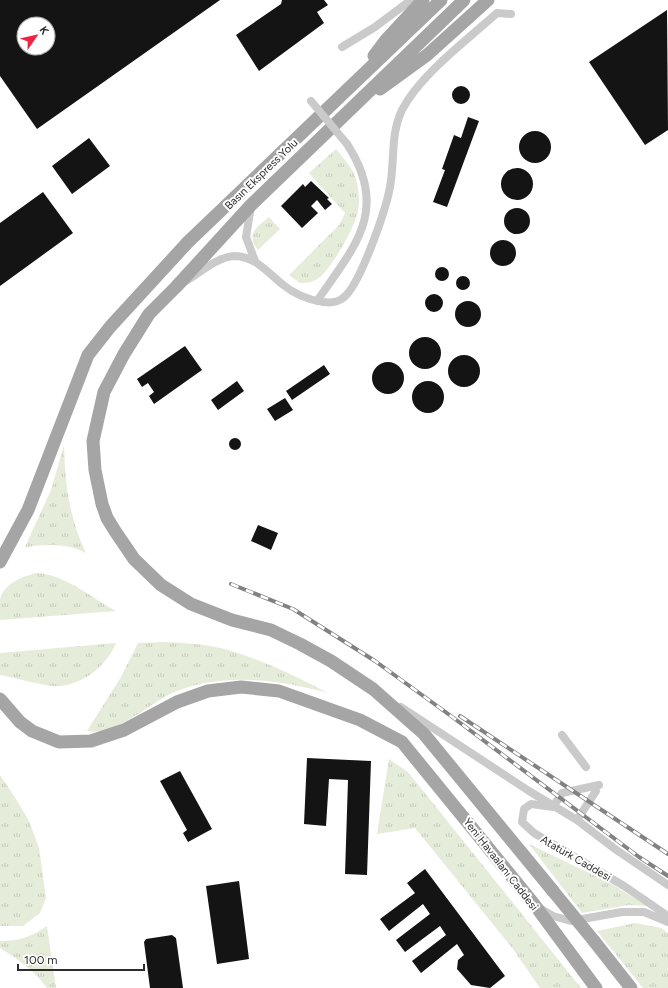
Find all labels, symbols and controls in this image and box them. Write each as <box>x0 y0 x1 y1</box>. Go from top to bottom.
north arrow <box>16 16 56 56</box>
text: K <box>36 24 52 38</box>
street label: Basın Ekspress Yolu <box>222 136 300 212</box>
street label: Yeni Havaalanı Caddesi <box>461 816 541 913</box>
street label: Atatürk Caddesi <box>538 833 613 884</box>
scale bar <box>18 946 144 972</box>
text: 100 m <box>24 953 58 967</box>

